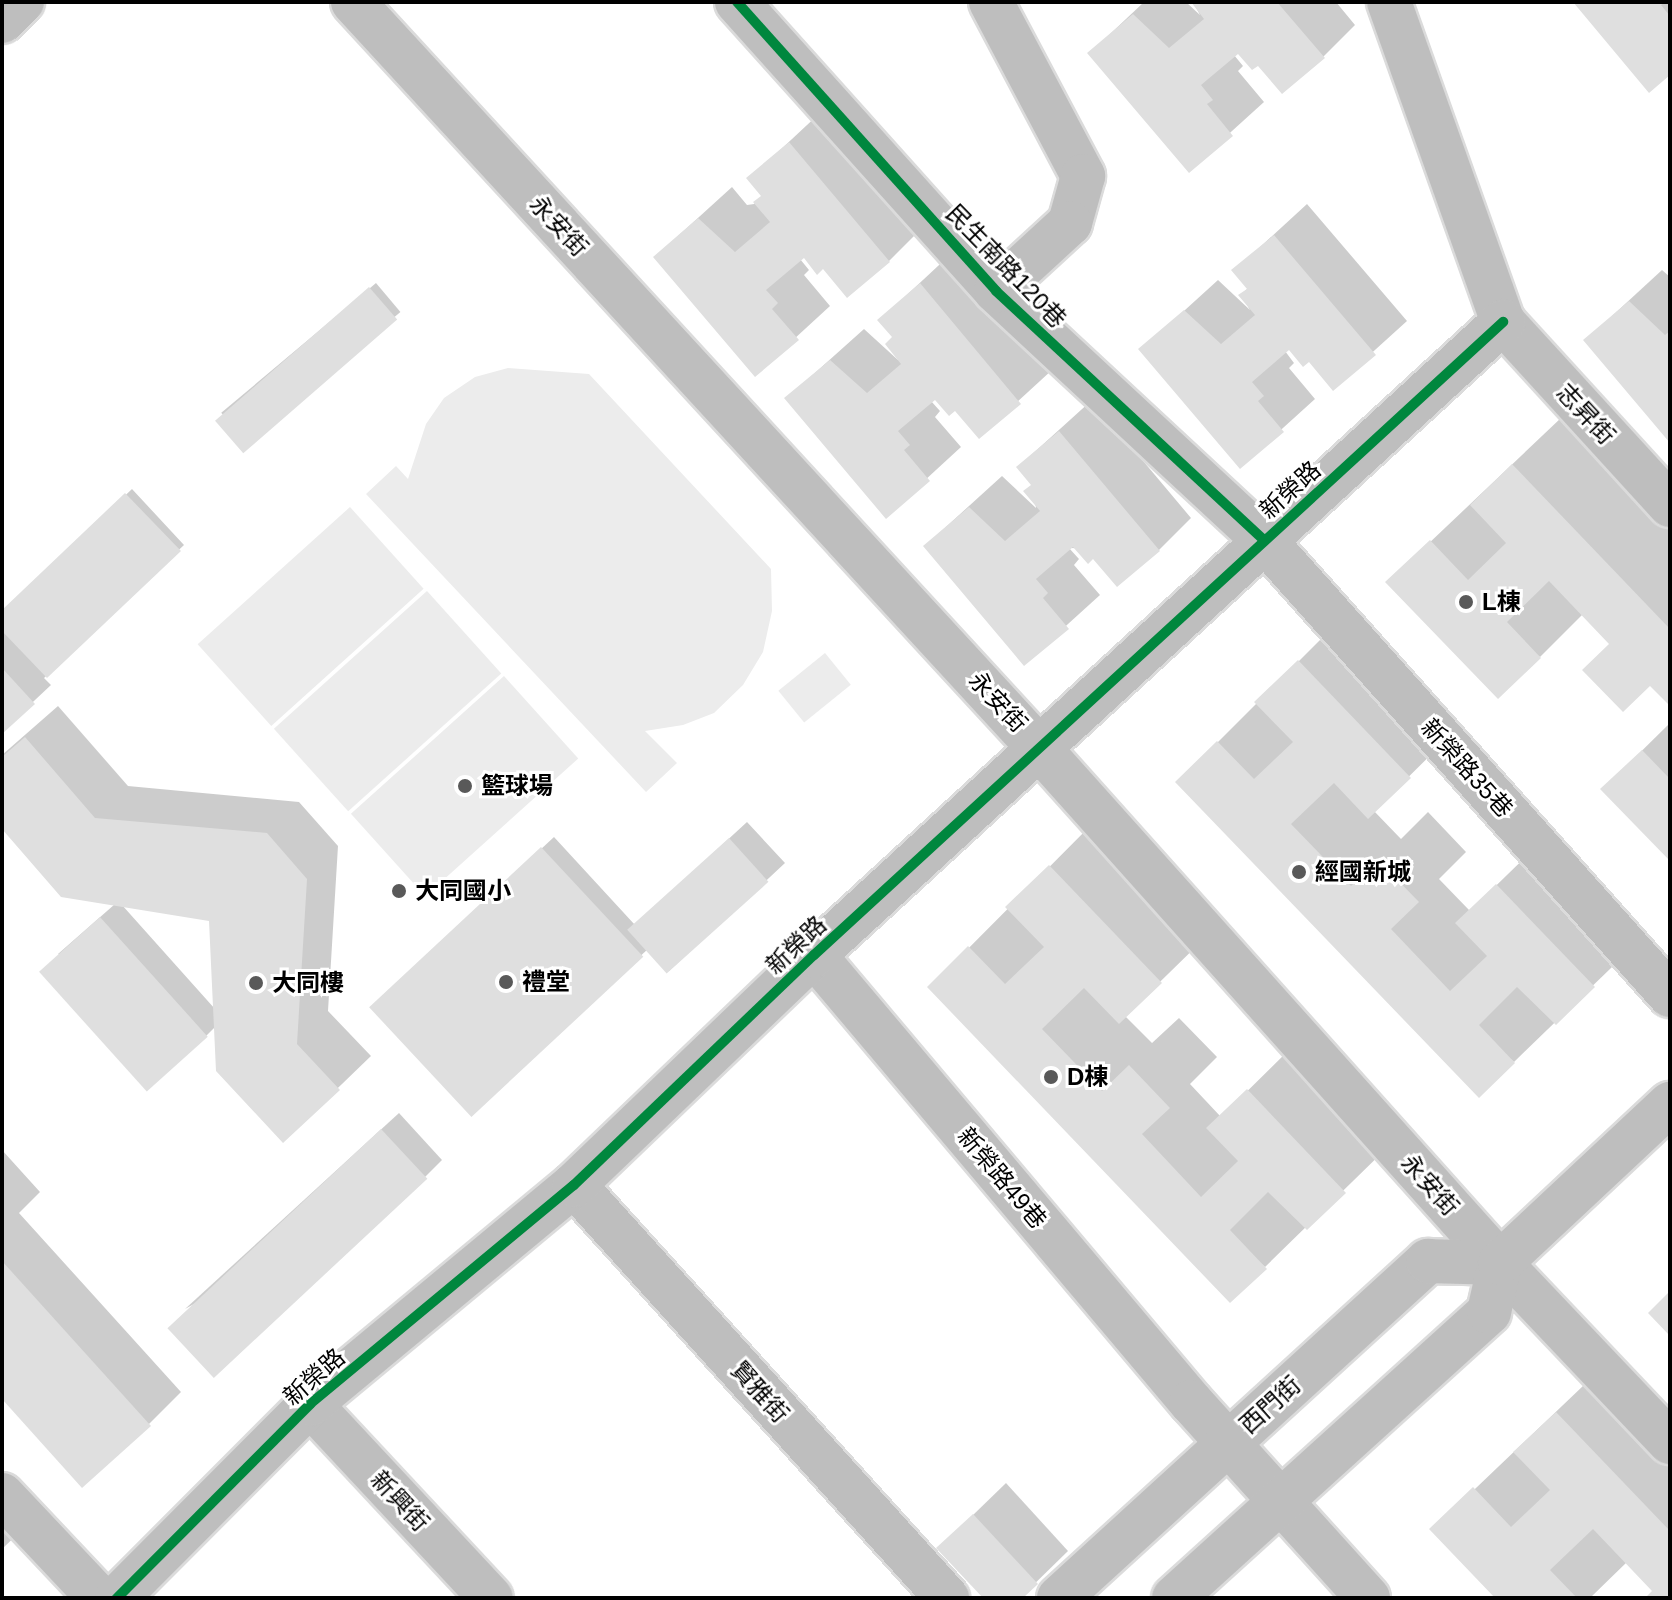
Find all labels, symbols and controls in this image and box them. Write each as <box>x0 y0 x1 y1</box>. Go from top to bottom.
street label: 永安街 <box>524 190 594 262</box>
street label: 民生南路120巷 <box>940 198 1072 334</box>
street label: 志昇街 <box>1551 378 1621 450</box>
street label: 新榮路 <box>1254 455 1326 525</box>
place label: L棟 <box>1482 588 1521 616</box>
marker: L棟 <box>1457 593 1475 611</box>
street label: 永安街 <box>963 666 1033 738</box>
street label: 新榮路35巷 <box>1415 713 1519 823</box>
place label: 籃球場 <box>481 772 553 800</box>
marker: 籃球場 <box>456 777 474 795</box>
place label: 經國新城 <box>1315 858 1411 886</box>
marker: 經國新城 <box>1290 863 1308 881</box>
place label: 大同國小 <box>415 877 511 905</box>
marker: 大同國小 <box>390 882 408 900</box>
street label: 新榮路 <box>760 910 832 980</box>
place label: 禮堂 <box>522 968 570 996</box>
place label: 大同樓 <box>272 969 344 997</box>
marker: 禮堂 <box>497 973 515 991</box>
marker: 大同樓 <box>247 974 265 992</box>
place label: D棟 <box>1067 1063 1108 1091</box>
marker: D棟 <box>1042 1068 1060 1086</box>
street label: 新榮路49巷 <box>952 1122 1052 1234</box>
street label: 永安街 <box>1395 1149 1465 1221</box>
street label: 新榮路 <box>277 1343 351 1411</box>
street label: 賢雅街 <box>725 1356 795 1428</box>
street label: 西門街 <box>1234 1370 1306 1440</box>
street label: 新興街 <box>365 1465 435 1537</box>

